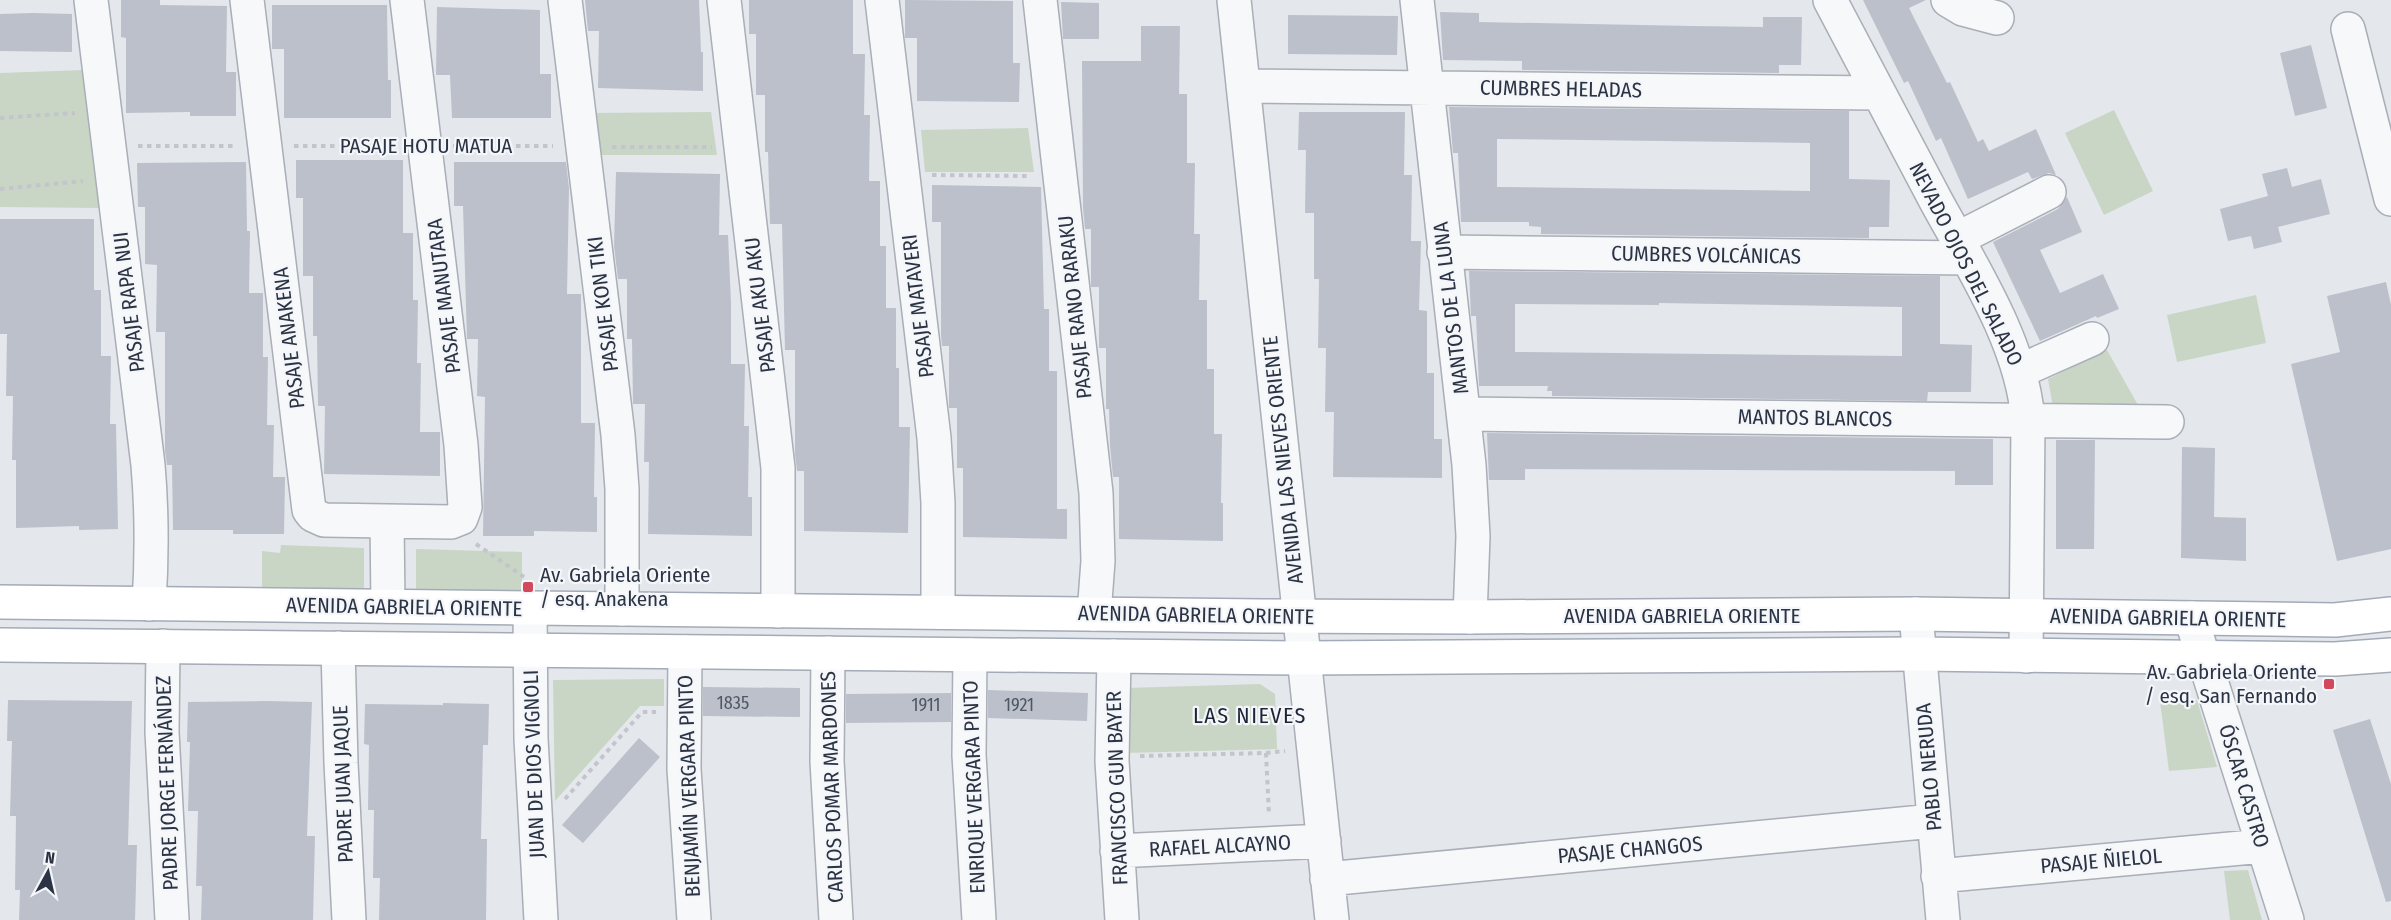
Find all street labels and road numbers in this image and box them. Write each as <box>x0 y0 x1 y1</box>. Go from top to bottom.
street label: CUMBRES HELADAS <box>1480 75 1642 103</box>
street label: PASAJE HOTU MATUA <box>340 133 512 159</box>
street label: NEVADO OJOS DEL SALADO <box>1903 158 2029 370</box>
street label: PASAJE RANO RARAKU <box>1052 214 1098 400</box>
street label: PASAJE MANUTARA <box>422 217 466 375</box>
street label: MANTOS DE LA LUNA <box>1428 220 1474 396</box>
street label: PASAJE RAPA NUI <box>107 230 151 374</box>
street label: PASAJE MATAVERI <box>896 233 940 379</box>
street label: PASAJE KON TIKI <box>582 235 624 373</box>
street label: PASAJE AKU AKU <box>739 236 781 374</box>
street label: CUMBRES VOLCÁNICAS <box>1611 240 1801 270</box>
street label: PASAJE ANAKENA <box>267 266 311 410</box>
street label: AVENIDA LAS NIEVES ORIENTE <box>1257 335 1309 585</box>
street label: MANTOS BLANCOS <box>1737 404 1893 432</box>
street label: AVENIDA GABRIELA ORIENTE <box>286 592 523 622</box>
street label: AVENIDA GABRIELA ORIENTE <box>1078 600 1315 630</box>
street label: AVENIDA GABRIELA ORIENTE <box>1564 603 1800 629</box>
street label: AVENIDA GABRIELA ORIENTE <box>2050 603 2287 633</box>
street label: JUAN DE DIOS VIGNOLI <box>518 669 550 859</box>
street label: CARLOS POMAR MARDONES <box>815 671 849 903</box>
street label: BENJAMÍN VERGARA PINTO <box>672 674 706 898</box>
street label: PADRE JORGE FERNÁNDEZ <box>150 675 184 891</box>
street label: ENRIQUE VERGARA PINTO <box>957 680 991 894</box>
street label: FRANCISCO GUN BAYER <box>1101 690 1133 886</box>
street label: PABLO NERUDA <box>1910 702 1948 832</box>
street label: PADRE JUAN JAQUE <box>327 705 359 863</box>
street label: ÓSCAR CASTRO <box>2213 721 2275 851</box>
street label: RAFAEL ALCAYNO <box>1148 829 1292 863</box>
street label: PASAJE CHANGOS <box>1556 831 1704 869</box>
street label: PASAJE ÑIELOL <box>2039 843 2163 879</box>

